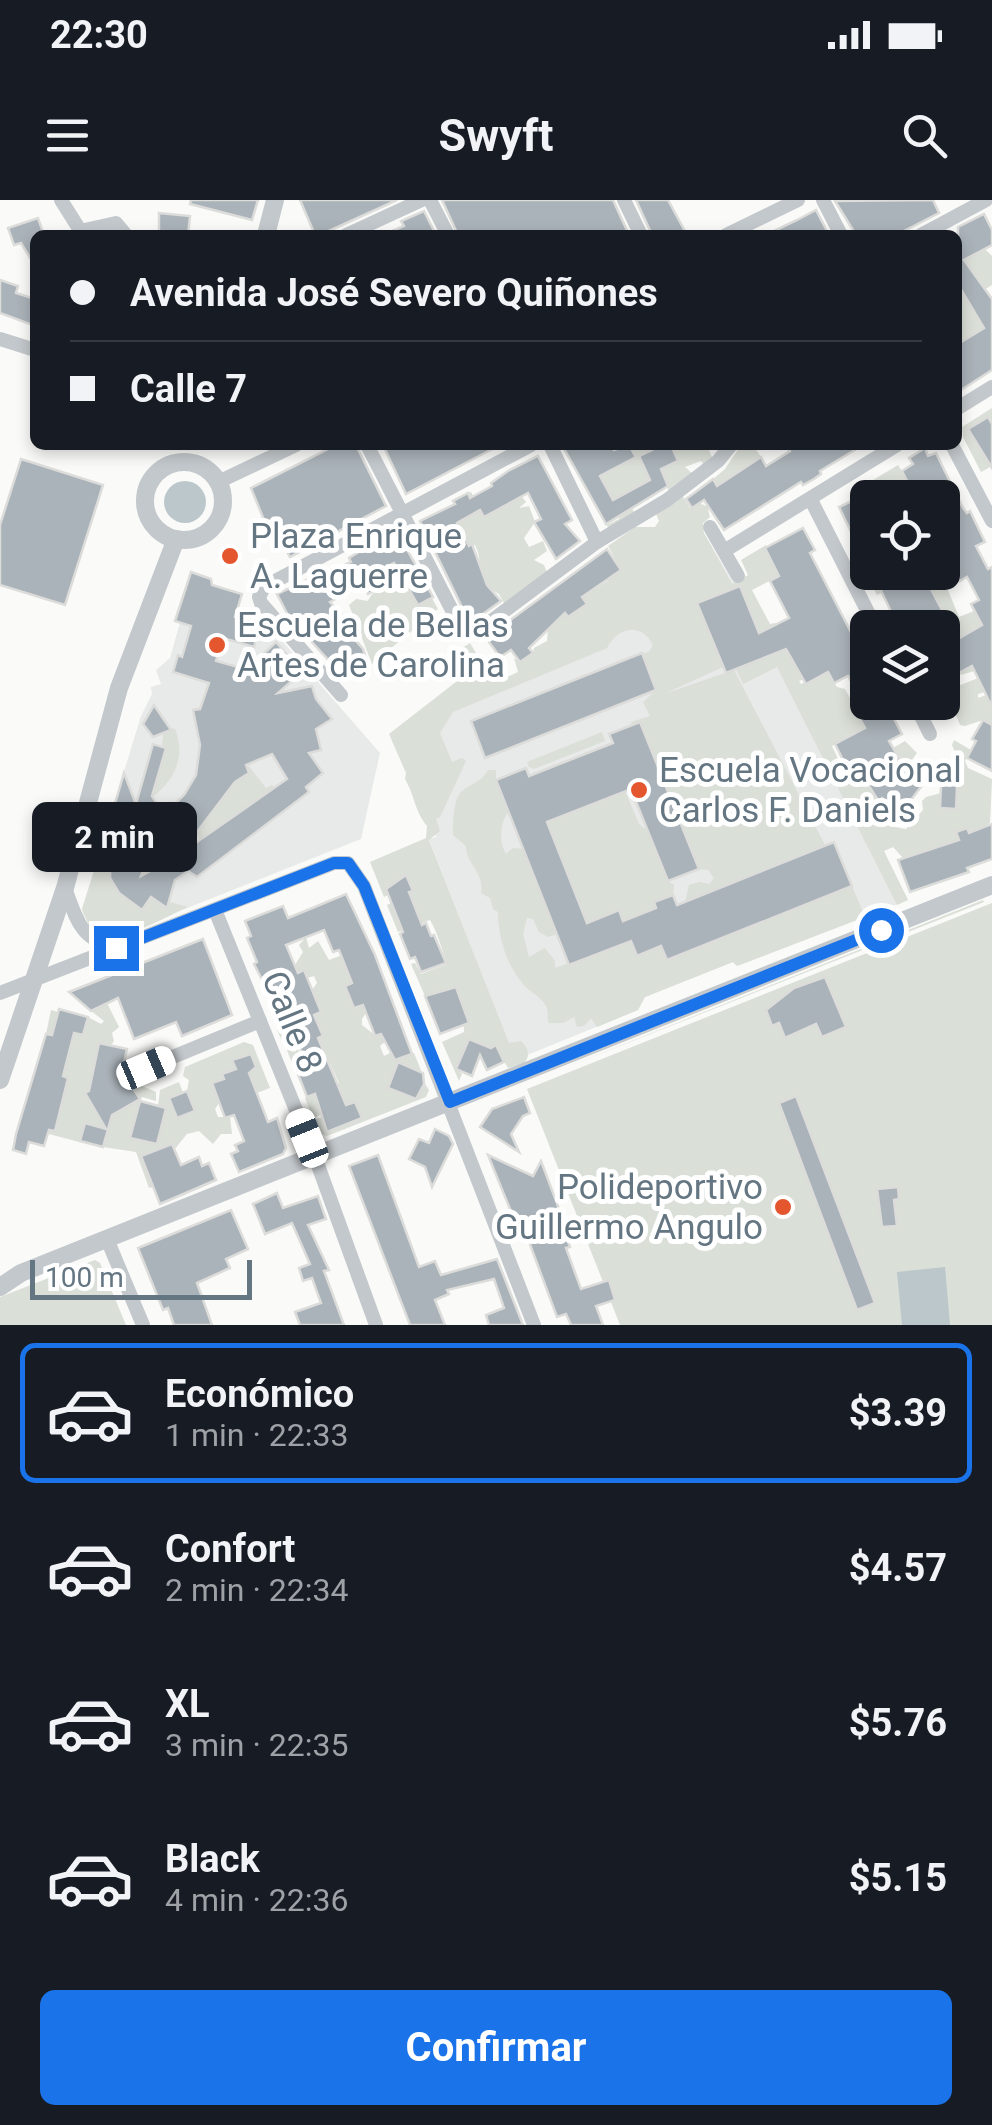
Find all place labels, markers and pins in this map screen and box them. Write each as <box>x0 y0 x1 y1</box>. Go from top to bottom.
place label: Plaza Enrique A. Laguerre <box>250 516 462 597</box>
marker: Plaza Enrique A. Laguerre <box>219 545 241 567</box>
place label: Escuela de Bellas Artes de Carolina <box>237 605 509 686</box>
marker: Escuela de Bellas Artes de Carolina <box>206 634 228 656</box>
place label: Escuela Vocacional Carlos F. Daniels <box>659 750 962 831</box>
marker: Escuela Vocacional Carlos F. Daniels <box>628 779 650 801</box>
place label: Polideportivo Guillermo Angulo <box>495 1167 763 1248</box>
marker: Polideportivo Guillermo Angulo <box>772 1196 794 1218</box>

